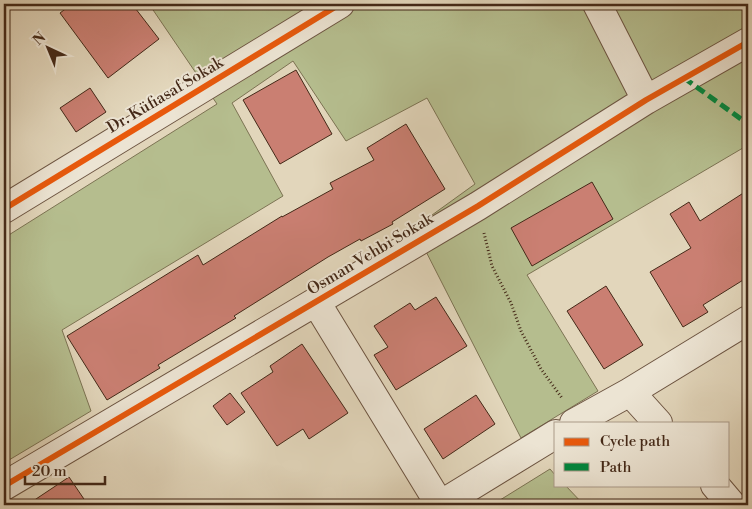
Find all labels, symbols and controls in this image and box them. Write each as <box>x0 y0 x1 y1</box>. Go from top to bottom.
north arrow <box>22 22 72 72</box>
text: N <box>29 29 50 50</box>
street label: Dr. Küfiasaf Sokak <box>103 52 228 138</box>
street label: Osman Vehbi Sokak <box>303 208 438 299</box>
legend <box>554 422 730 486</box>
text: Cycle path <box>600 432 670 451</box>
scale bar <box>25 454 105 486</box>
text: Path <box>600 458 632 477</box>
text: 20 m <box>32 462 67 481</box>

